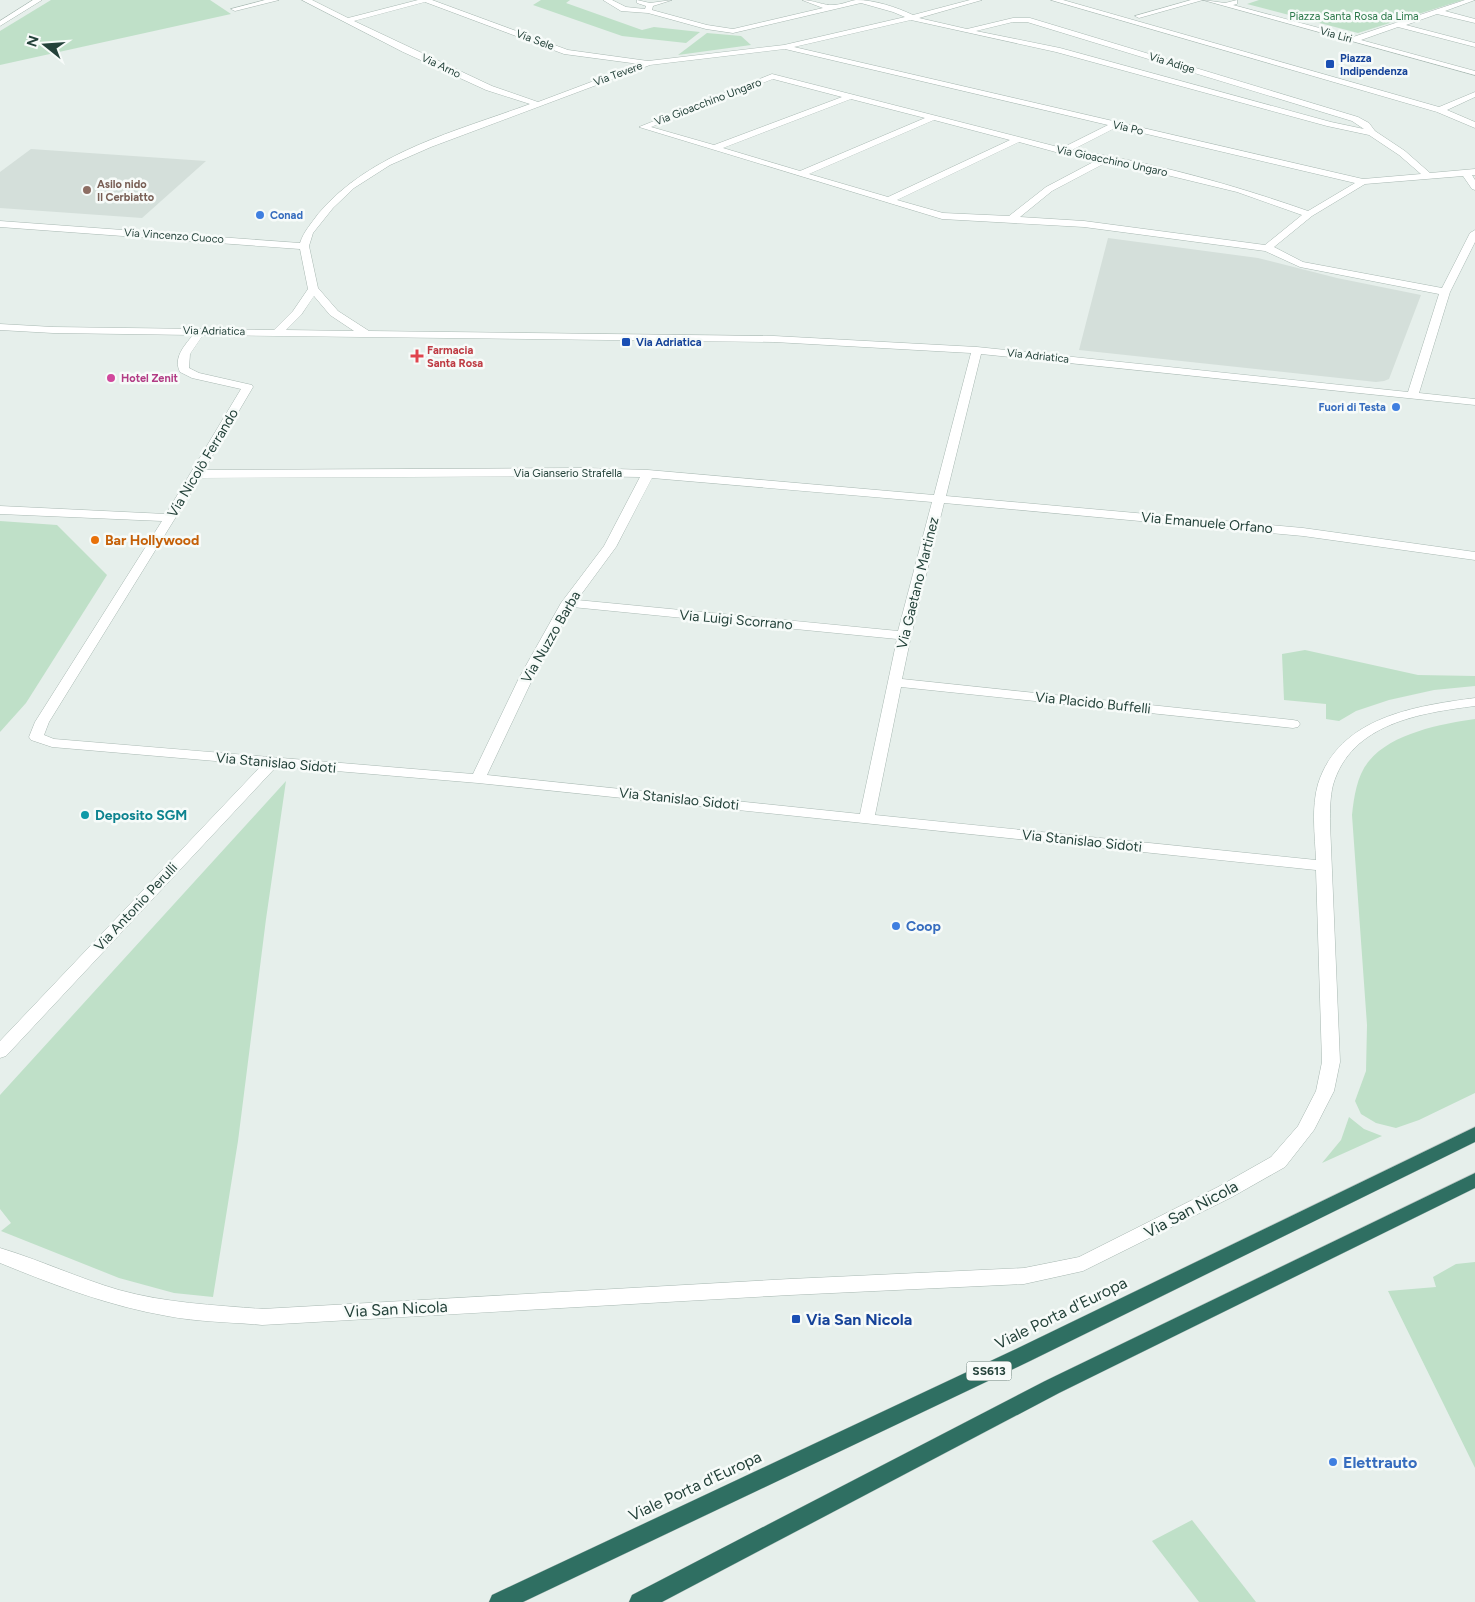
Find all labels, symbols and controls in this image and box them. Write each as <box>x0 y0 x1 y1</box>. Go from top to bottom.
park label: Piazza Santa Rosa da Lima <box>1289 10 1419 23</box>
north arrow <box>20 20 70 70</box>
street label: Via Liri <box>1318 24 1354 46</box>
street label: Via Sele <box>514 27 556 53</box>
text: N <box>23 34 43 49</box>
street label: Via Adige <box>1147 50 1197 76</box>
street label: Via Arno <box>419 51 463 81</box>
place label: Piazza Indipendenza <box>1340 52 1408 78</box>
marker: Piazza Indipendenza <box>1324 58 1336 70</box>
street label: Via Tevere <box>592 59 644 89</box>
street label: Via Gioacchino Ungaro <box>653 76 763 128</box>
street label: Via Po <box>1111 118 1145 138</box>
street label: Via Gioacchino Ungaro <box>1055 143 1169 179</box>
place label: Asilo nido Il Cerbiatto <box>97 178 155 204</box>
marker: Asilo nido Il Cerbiatto <box>81 184 93 196</box>
marker: Conad <box>254 209 266 221</box>
place label: Conad <box>270 209 303 222</box>
street label: Via Vincenzo Cuoco <box>124 226 224 246</box>
street label: Via Adriatica <box>183 324 245 338</box>
marker: Via Adriatica <box>620 336 632 348</box>
place label: Via Adriatica <box>636 336 702 349</box>
place label: Farmacia Santa Rosa <box>427 344 483 370</box>
street label: Via Adriatica <box>1006 346 1070 366</box>
marker: Farmacia Santa Rosa <box>411 350 423 362</box>
marker: Hotel Zenit <box>105 372 117 384</box>
place label: Hotel Zenit <box>121 372 179 385</box>
place label: Fuori di Testa <box>1319 401 1386 414</box>
marker: Fuori di Testa <box>1390 401 1402 413</box>
street label: Via Nicolò Ferrando <box>164 406 242 520</box>
street label: Via Gianserio Strafella <box>514 467 622 480</box>
street label: Via Emanuele Orfano <box>1140 509 1274 537</box>
street label: Via Gaetano Martinez <box>893 515 943 651</box>
place label: Bar Hollywood <box>105 532 199 549</box>
marker: Bar Hollywood <box>89 534 101 546</box>
street label: Via Nuzzo Barba <box>518 588 584 686</box>
street label: Via Luigi Scorrano <box>679 607 793 633</box>
street label: Via Placido Buffelli <box>1034 688 1152 718</box>
street label: Via Stanislao Sidoti <box>215 749 337 777</box>
street label: Via Stanislao Sidoti <box>618 784 740 814</box>
place label: Deposito SGM <box>95 807 187 824</box>
marker: Deposito SGM <box>79 809 91 821</box>
street label: Via Stanislao Sidoti <box>1021 826 1143 856</box>
street label: Via Antonio Perulli <box>91 859 181 955</box>
place label: Coop <box>906 918 941 935</box>
marker: Coop <box>890 920 902 932</box>
street label: Via San Nicola <box>1141 1176 1241 1242</box>
street label: Viale Porta d'Europa <box>992 1273 1130 1353</box>
street label: Via San Nicola <box>344 1297 448 1321</box>
place label: Via San Nicola <box>806 1310 912 1329</box>
marker: Via San Nicola <box>790 1313 802 1325</box>
road number: SS613 <box>966 1362 1012 1380</box>
street label: Viale Porta d'Europa <box>626 1447 764 1525</box>
place label: Elettrauto <box>1343 1453 1417 1472</box>
marker: Elettrauto <box>1327 1456 1339 1468</box>

